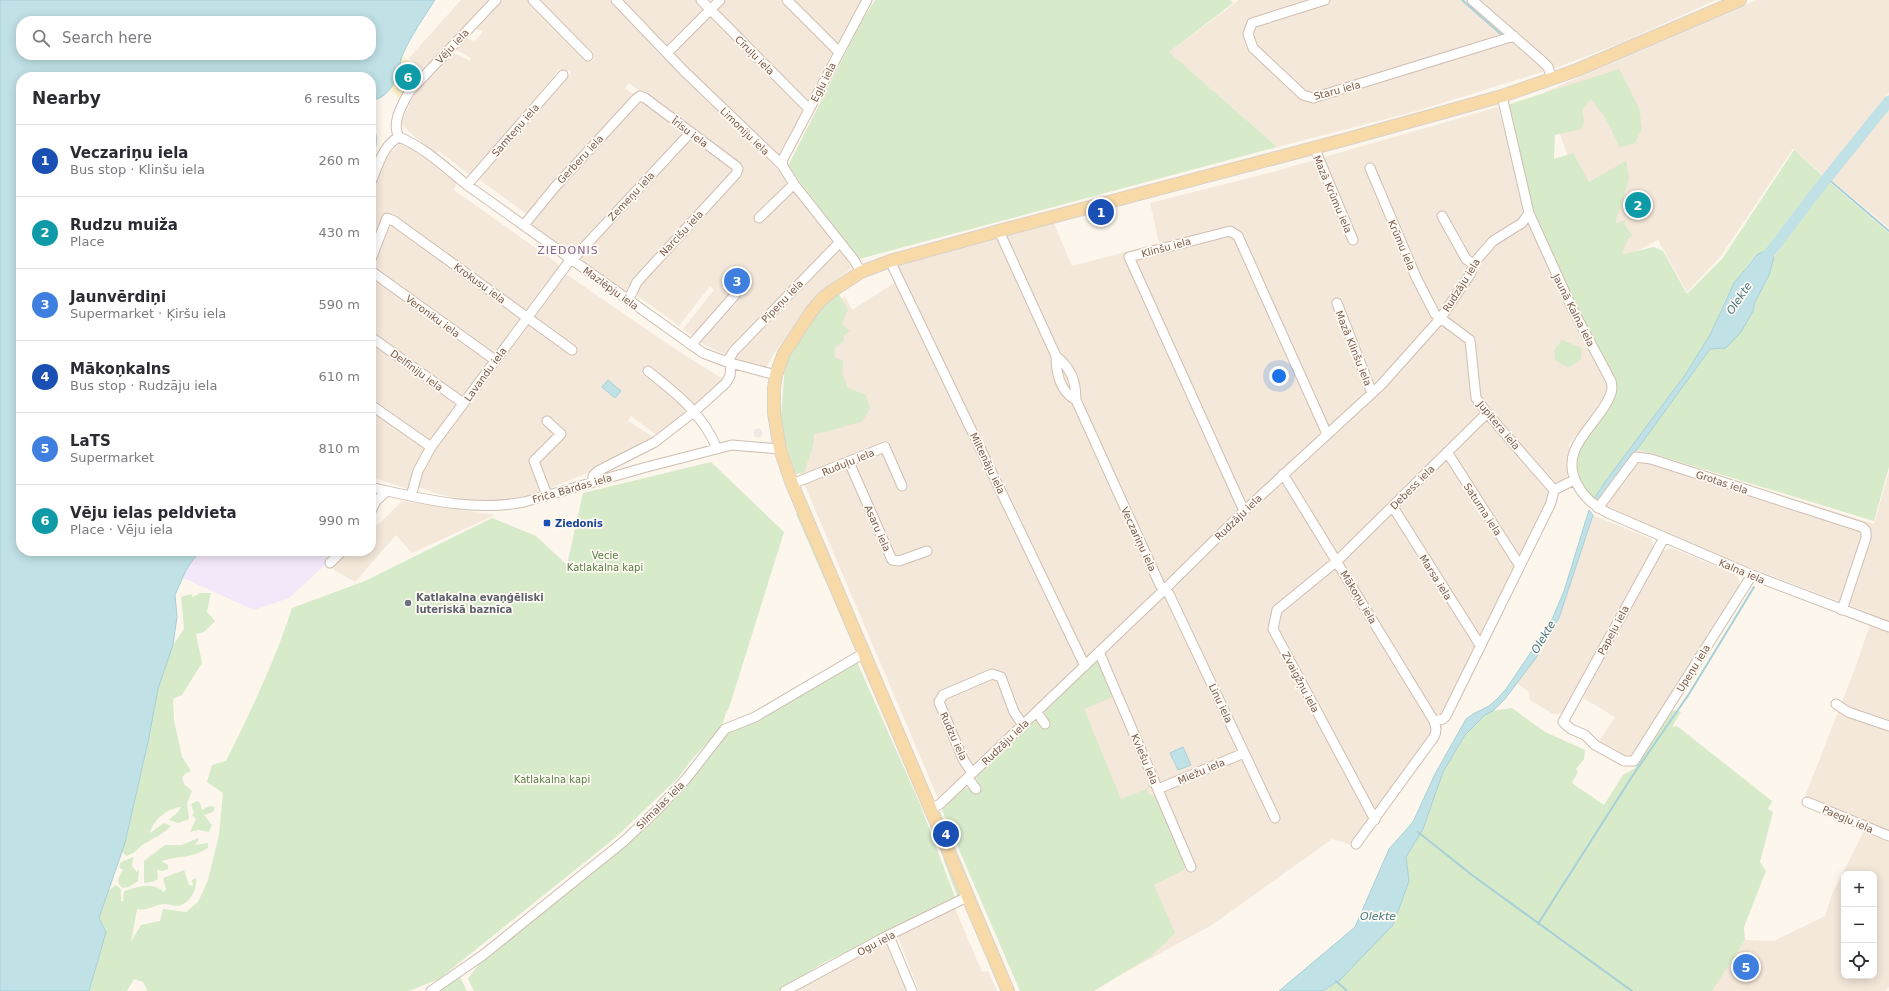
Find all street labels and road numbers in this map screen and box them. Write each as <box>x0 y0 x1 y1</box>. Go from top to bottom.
street label: Vēju iela <box>434 27 471 66</box>
street label: Cīruļu iela <box>732 34 776 78</box>
street label: Egļu iela <box>809 61 839 104</box>
street label: Staru iela <box>1313 79 1362 102</box>
street label: Samteņu iela <box>490 102 542 159</box>
street label: Limoniju iela <box>718 105 771 157</box>
street label: Īrisu iela <box>669 114 711 150</box>
street label: Gerberu iela <box>555 133 606 186</box>
street label: Mazā Krūmu iela <box>1311 154 1354 235</box>
street label: Zemeņu iela <box>606 170 657 224</box>
street label: Narcišu iela <box>657 208 705 258</box>
street label: Krūmu iela <box>1386 218 1417 272</box>
street label: Klinšu iela <box>1140 236 1192 259</box>
street label: Rudzāju iela <box>1441 257 1482 314</box>
street label: Krokusu iela <box>452 261 508 306</box>
street label: Mazlēpju iela <box>581 265 640 312</box>
street label: Jaunā Kalna iela <box>1550 271 1597 348</box>
street label: Pīpeņu iela <box>759 278 806 326</box>
street label: Veroniku iela <box>404 293 462 340</box>
street label: Mazā Klinšu iela <box>1333 309 1374 387</box>
street label: Lavandu iela <box>462 345 509 403</box>
street label: Delfīniju iela <box>388 348 445 393</box>
street label: Jupitera iela <box>1475 398 1522 452</box>
street label: Miltenāju iela <box>968 431 1007 496</box>
street label: Ruduļu iela <box>820 447 876 479</box>
street label: Debess iela <box>1388 463 1437 512</box>
street label: Grotas iela <box>1694 469 1749 496</box>
street label: Friča Bārdas iela <box>531 472 613 505</box>
street label: Saturna iela <box>1462 481 1504 537</box>
street label: Rudzāju iela <box>1213 492 1264 542</box>
street label: Asaru iela <box>862 503 893 553</box>
street label: Veczariņu iela <box>1118 505 1158 574</box>
street label: Marsa iela <box>1417 553 1454 602</box>
street label: Kalna iela <box>1717 557 1766 586</box>
street label: Mākoņu iela <box>1338 569 1379 626</box>
street label: Papeļu iela <box>1596 604 1632 657</box>
street label: Upeņu iela <box>1675 643 1713 694</box>
street label: Zvaigžņu iela <box>1279 650 1321 715</box>
street label: Linu iela <box>1207 682 1234 725</box>
street label: Rudzu iela <box>938 710 969 762</box>
street label: Rudzāju iela <box>980 717 1031 767</box>
street label: Kviešu iela <box>1129 732 1160 786</box>
street label: Miežu iela <box>1176 757 1226 786</box>
street label: Silmalas iela <box>634 779 686 831</box>
street label: Paegļu iela <box>1820 804 1875 836</box>
street label: Ogu iela <box>855 929 897 958</box>

